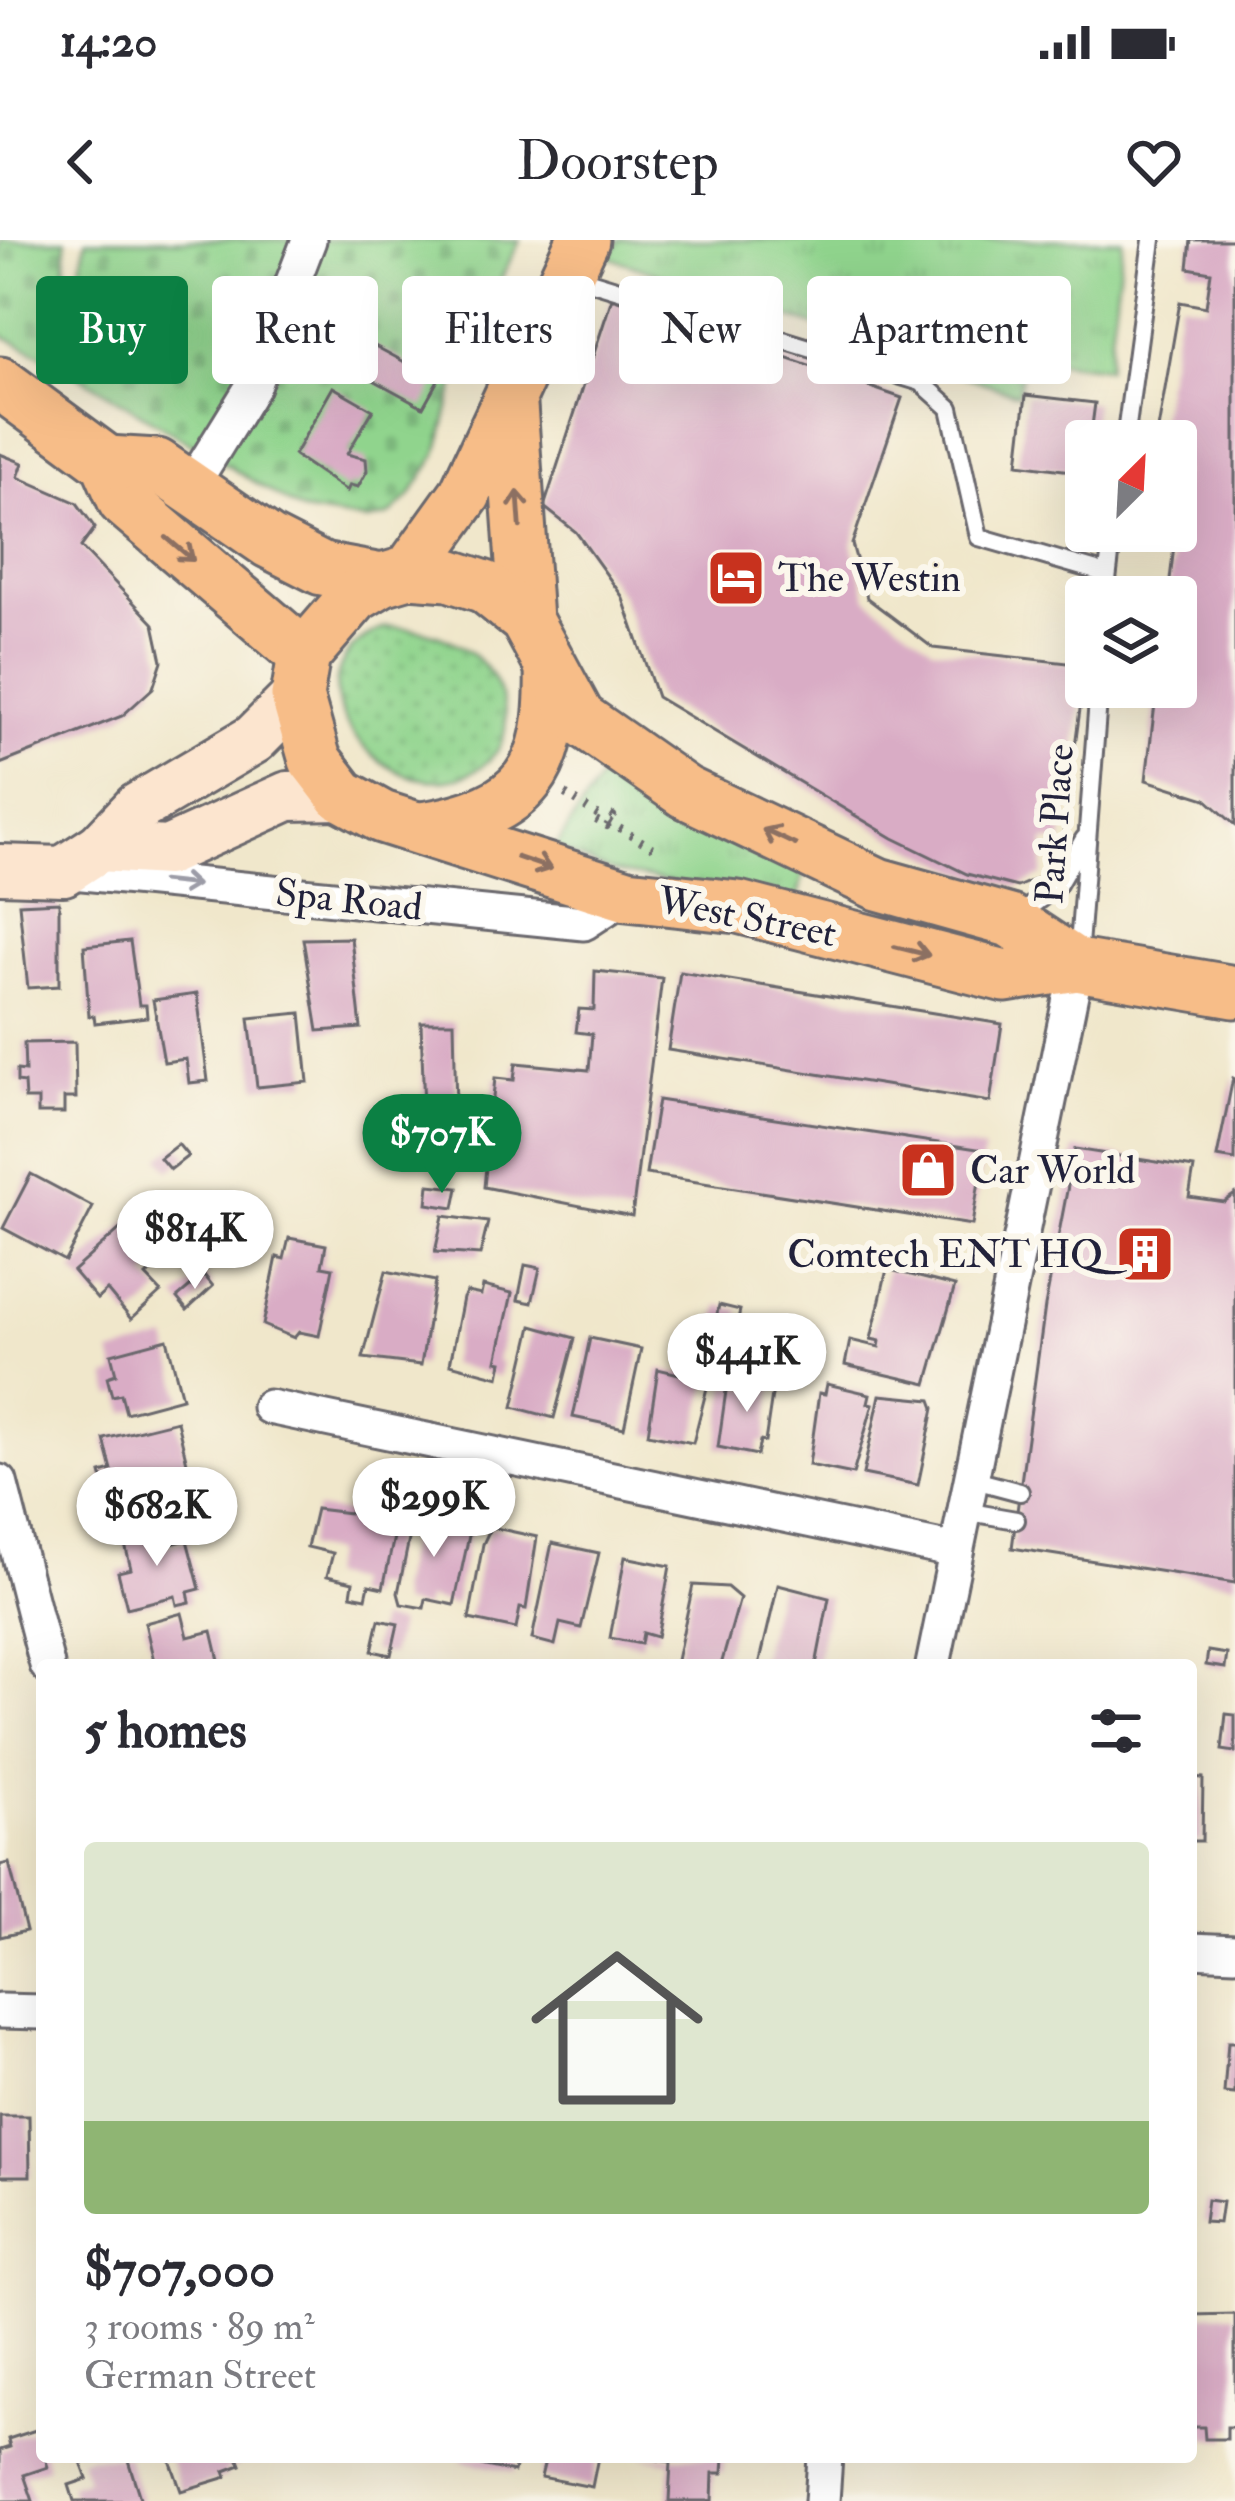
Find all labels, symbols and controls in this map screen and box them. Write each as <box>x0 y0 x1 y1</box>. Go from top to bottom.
text: 14:20 <box>60 14 157 70</box>
text: Doorstep <box>517 128 718 196</box>
icon: back <box>48 129 114 195</box>
icon: heart <box>1121 129 1187 195</box>
chip: Buy <box>36 276 188 384</box>
chip: Rent <box>212 276 378 384</box>
chip: Filters <box>402 276 595 384</box>
chip: New <box>619 276 783 384</box>
chip: Apartment <box>807 276 1071 384</box>
north arrow <box>1065 420 1197 552</box>
map controls <box>1065 420 1197 708</box>
one-way arrow <box>507 490 530 529</box>
one-way arrow <box>164 535 195 563</box>
hotel icon: The Westin <box>705 547 767 609</box>
place label: The Westin <box>778 554 961 603</box>
button: layers <box>1065 576 1197 708</box>
street label: Park Place <box>1025 742 1085 906</box>
one-way arrow <box>762 825 798 847</box>
one-way arrow <box>515 854 552 875</box>
street label: Spa Road <box>273 868 425 932</box>
one-way arrow <box>159 872 198 895</box>
street label: West Street <box>653 876 840 958</box>
one-way arrow <box>893 942 931 964</box>
pin: $707K <box>358 1094 526 1196</box>
text: $707K <box>389 1108 495 1157</box>
shop icon: Car World <box>897 1139 959 1201</box>
place label: Car World <box>970 1146 1136 1195</box>
pin: $814K <box>111 1190 279 1292</box>
text: $814K <box>144 1204 246 1253</box>
building icon: Comtech ENT HQ <box>1114 1223 1176 1285</box>
place label: Comtech ENT HQ <box>787 1230 1127 1279</box>
pin: $441K <box>663 1313 831 1415</box>
text: $441K <box>694 1327 800 1376</box>
pin: $299K <box>350 1458 518 1560</box>
pin: $682K <box>73 1467 241 1569</box>
text: $299K <box>379 1472 489 1521</box>
text: $682K <box>103 1481 211 1530</box>
icon: filters <box>1083 1698 1149 1764</box>
text: 5 homes <box>84 1699 247 1763</box>
icon: home <box>509 1920 725 2136</box>
text: $707,000 <box>84 2238 275 2302</box>
text: 3 rooms · 89 m² <box>84 2302 315 2351</box>
text: German Street <box>84 2351 316 2400</box>

